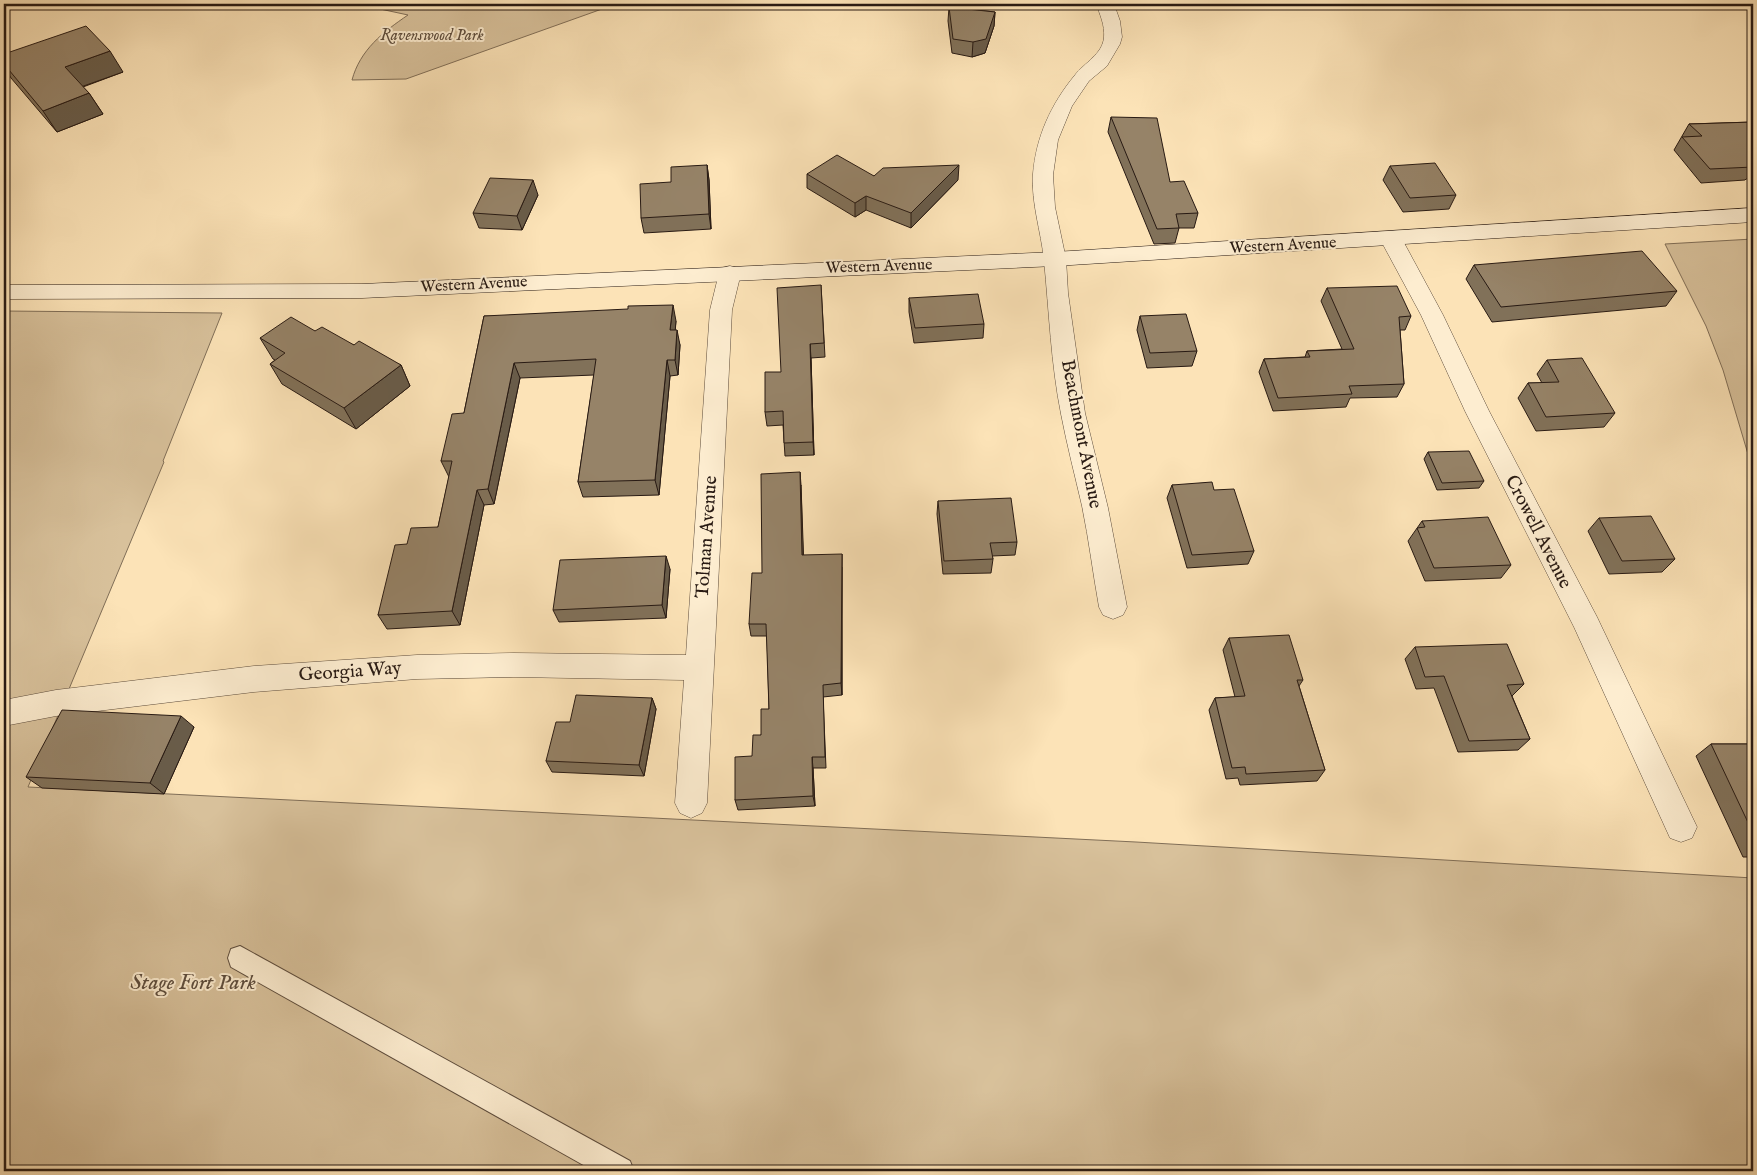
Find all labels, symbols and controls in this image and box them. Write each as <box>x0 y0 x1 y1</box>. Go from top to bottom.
park label: Ravenswood Park <box>380 26 484 46</box>
street label: Western Avenue <box>1229 233 1337 259</box>
street label: Western Avenue <box>825 255 933 279</box>
street label: Western Avenue <box>420 272 528 298</box>
street label: Beachmont Avenue <box>1055 357 1107 511</box>
street label: Crowell Avenue <box>1499 471 1577 593</box>
street label: Tolman Avenue <box>691 475 723 599</box>
street label: Georgia Way <box>298 656 403 688</box>
park label: Stage Fort Park <box>130 969 256 997</box>

